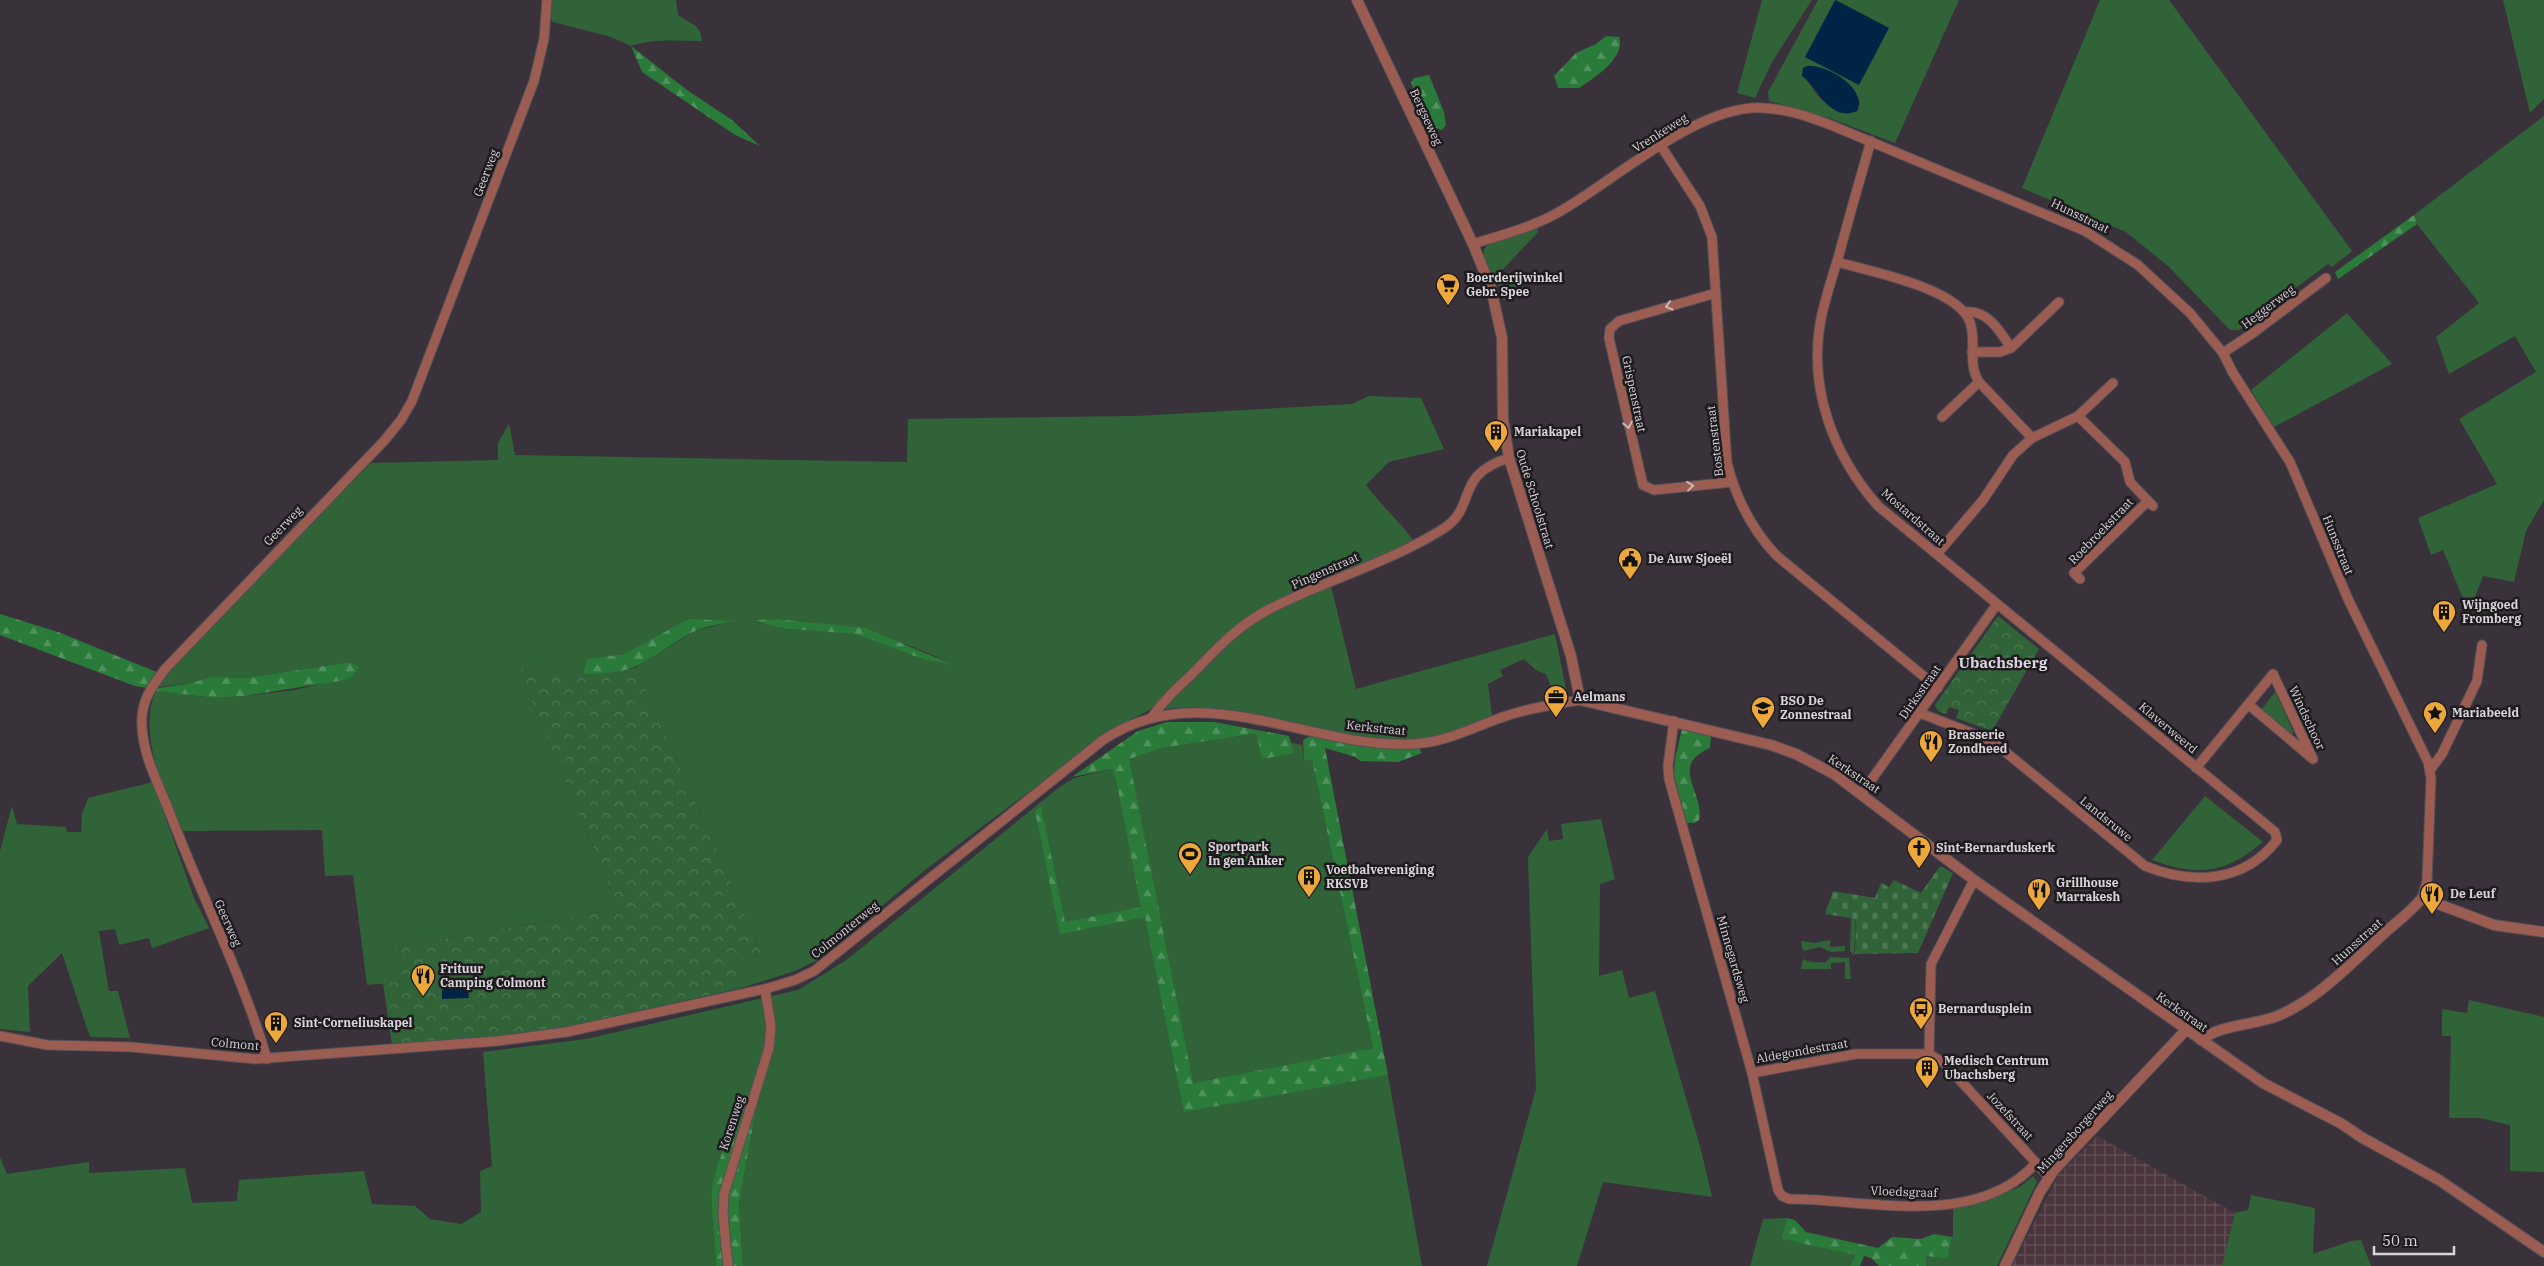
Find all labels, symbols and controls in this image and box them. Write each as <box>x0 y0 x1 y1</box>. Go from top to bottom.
street label: Bergseweg <box>1407 86 1446 148</box>
street label: Vrenkeweg <box>1629 109 1690 155</box>
street label: Geerweg <box>470 147 502 199</box>
street label: Hunsstraat <box>2049 195 2112 236</box>
place label: Boerderijwinkel Gebr. Spee <box>1466 270 1563 299</box>
supermarket icon: Boerderijwinkel Gebr. Spee <box>1435 272 1461 306</box>
street label: Heggerweg <box>2238 281 2298 332</box>
one-way arrow <box>1665 301 1673 311</box>
street label: Grispenstraat <box>1619 354 1650 433</box>
street label: Bostenstraat <box>1703 405 1726 477</box>
building icon: Mariakapel <box>1483 419 1509 453</box>
one-way arrow <box>1622 421 1633 429</box>
place label: Mariakapel <box>1514 424 1581 439</box>
street label: Oude Schoolstraat <box>1513 447 1558 550</box>
one-way arrow <box>1686 481 1694 492</box>
street label: Mostardstraat <box>1879 485 1948 548</box>
street label: Roebroekstraat <box>2065 494 2136 567</box>
street label: Geerweg <box>260 502 306 549</box>
street label: Hunsstraat <box>2320 513 2357 577</box>
public building icon: De Auw Sjoeël <box>1617 546 1643 580</box>
street label: Pingenstraat <box>1289 549 1361 592</box>
place label: De Auw Sjoeël <box>1648 551 1732 566</box>
place label: Wijngoed Fromberg <box>2462 597 2521 626</box>
building icon: Wijngoed Fromberg <box>2431 599 2457 633</box>
district label: Ubachsberg <box>1958 653 2048 672</box>
street label: Dirksstraat <box>1895 662 1944 722</box>
street label: Windschoor <box>2286 683 2329 753</box>
office icon: Aelmans <box>1543 684 1569 718</box>
place label: Aelmans <box>1574 689 1625 704</box>
place label: BSO De Zonnestraal <box>1780 693 1852 722</box>
school or university icon: BSO De Zonnestraal <box>1750 695 1776 729</box>
street label: Klaverweerd <box>2136 699 2201 756</box>
place icon: Mariabeeld <box>2422 700 2448 734</box>
place label: Mariabeeld <box>2452 705 2519 720</box>
street label: Kerkstraat <box>1346 717 1406 738</box>
place label: Brasserie Zondheed <box>1948 727 2008 756</box>
restaurant icon: Brasserie Zondheed <box>1918 729 1944 763</box>
street label: Kerkstraat <box>1825 751 1883 796</box>
street label: Landsruwe <box>2077 793 2136 844</box>
church icon: Sint-Bernarduskerk <box>1906 835 1932 869</box>
place label: Sportpark In gen Anker <box>1208 839 1284 868</box>
place label: Sint-Bernarduskerk <box>1936 840 2056 855</box>
sports icon: Sportpark In gen Anker <box>1177 841 1203 875</box>
place label: Voetbalvereniging RKSVB <box>1326 862 1434 891</box>
building icon: Voetbalvereniging RKSVB <box>1296 864 1322 898</box>
place label: Grillhouse Marrakesh <box>2056 875 2120 904</box>
restaurant icon: Grillhouse Marrakesh <box>2026 877 2052 911</box>
restaurant icon: De Leuf <box>2419 881 2445 915</box>
place label: De Leuf <box>2450 886 2497 901</box>
street label: Geerweg <box>212 897 246 949</box>
street label: Colmonterweg <box>808 898 882 961</box>
street label: Minnegardsweg <box>1714 914 1753 1004</box>
street label: Hunsstraat <box>2328 915 2385 968</box>
place label: Frituur Camping Colmont <box>440 961 546 990</box>
restaurant icon: Frituur Camping Colmont <box>410 963 436 997</box>
street label: Kerkstraat <box>2154 988 2211 1035</box>
bus stop icon: Bernardusplein <box>1908 996 1934 1030</box>
place label: Bernardusplein <box>1938 1001 2032 1016</box>
building icon: Sint-Corneliuskapel <box>263 1010 289 1044</box>
place label: Sint-Corneliuskapel <box>294 1015 413 1030</box>
street label: Colmont <box>210 1034 260 1053</box>
street label: Aldegondestraat <box>1755 1035 1849 1066</box>
place label: Medisch Centrum Ubachsberg <box>1944 1053 2049 1082</box>
building icon: Medisch Centrum Ubachsberg <box>1914 1055 1940 1089</box>
street label: Mingersborgerweg <box>2034 1087 2116 1176</box>
street label: Jozefstraat <box>1984 1088 2037 1143</box>
street label: Korenweg <box>716 1093 748 1152</box>
street label: Vloedsgraaf <box>1870 1183 1939 1200</box>
scale bar <box>2374 1224 2454 1256</box>
text: 50 m <box>2382 1231 2418 1250</box>

